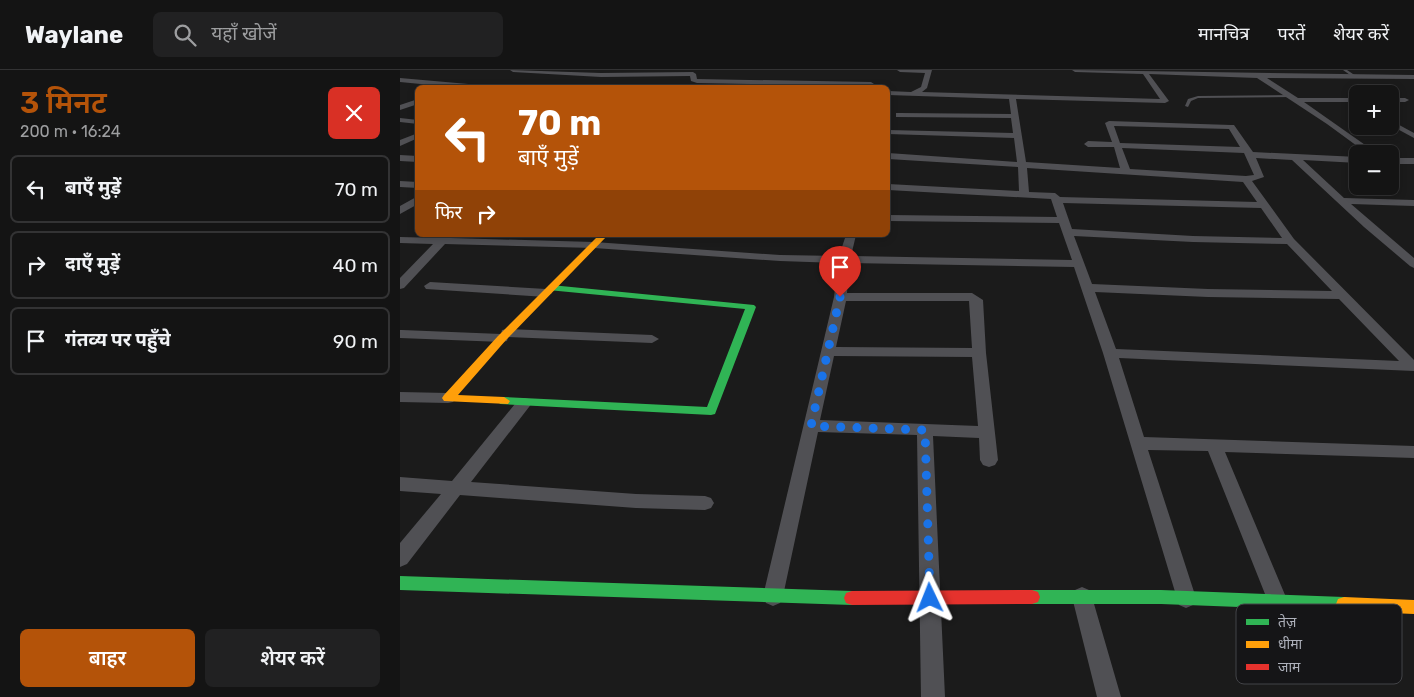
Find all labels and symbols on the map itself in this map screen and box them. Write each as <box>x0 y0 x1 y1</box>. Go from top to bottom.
pin <box>819 246 861 297</box>
position arrow <box>903 571 955 623</box>
legend <box>1236 604 1402 684</box>
text: तेज़ <box>1278 613 1297 631</box>
text: धीमा <box>1278 636 1303 653</box>
text: जाम <box>1278 659 1301 676</box>

